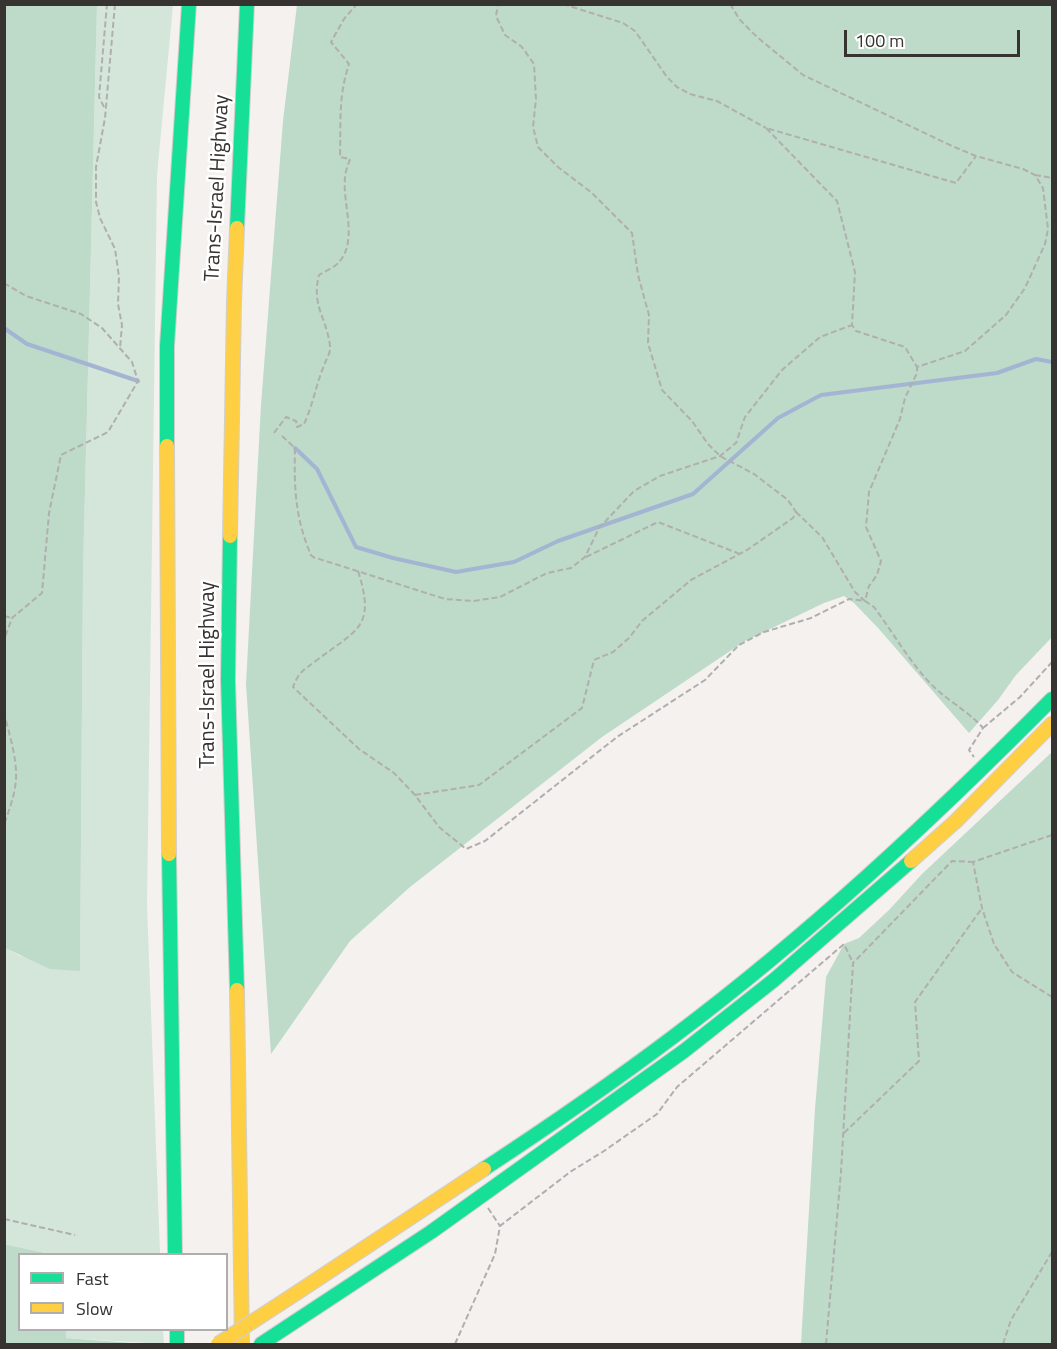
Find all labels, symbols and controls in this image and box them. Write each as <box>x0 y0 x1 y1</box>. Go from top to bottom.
scale bar <box>847 18 1022 56</box>
text: 100 m <box>855 27 904 54</box>
street label: Trans-Israel Highway <box>201 94 235 282</box>
street label: Trans-Israel Highway <box>196 581 222 769</box>
legend <box>18 1253 228 1331</box>
text: Fast <box>76 1265 109 1292</box>
text: Slow <box>76 1295 113 1322</box>

